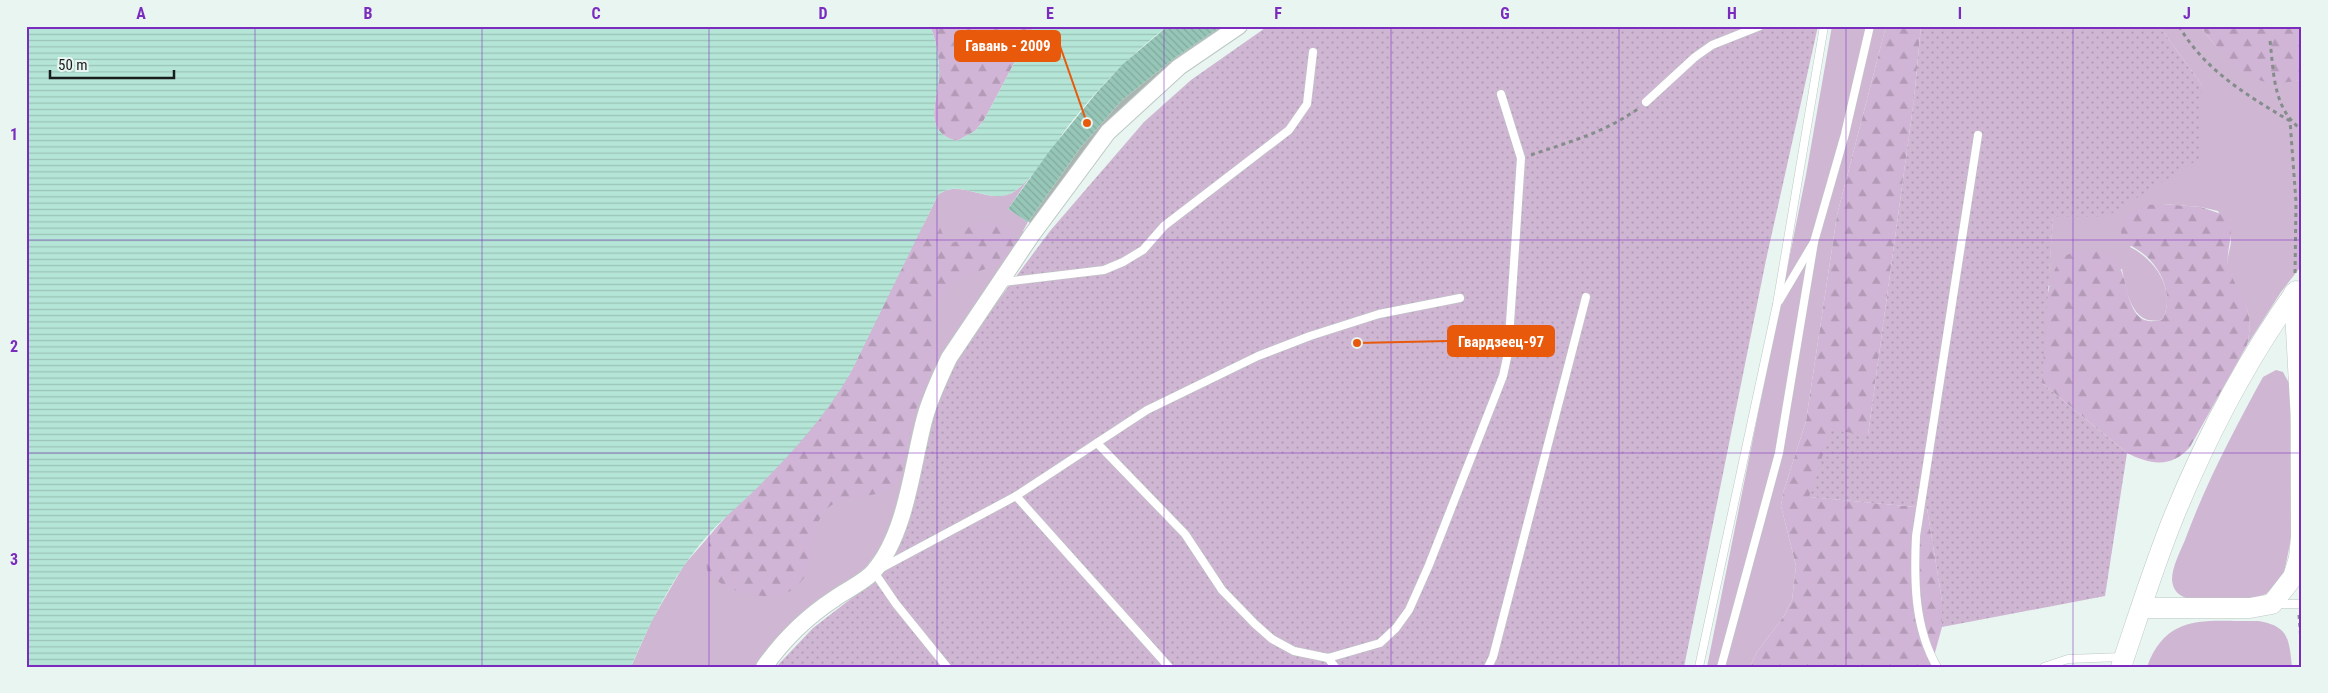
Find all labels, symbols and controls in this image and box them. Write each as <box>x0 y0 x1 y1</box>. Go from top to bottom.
text: A <box>136 4 146 23</box>
text: B <box>364 4 373 23</box>
text: C <box>591 4 601 23</box>
text: D <box>818 4 828 23</box>
text: E <box>1046 4 1054 23</box>
text: F <box>1274 4 1282 23</box>
text: G <box>1500 4 1510 23</box>
text: H <box>1727 4 1737 23</box>
text: I <box>1958 4 1962 23</box>
text: J <box>2183 4 2191 23</box>
callout: Гавань - 2009 <box>955 31 1060 61</box>
text: Гавань - 2009 <box>965 37 1051 55</box>
scale bar <box>50 48 174 80</box>
text: 50 m <box>58 56 88 74</box>
text: 1 <box>10 125 18 144</box>
callout: Гвардзеец-97 <box>1448 326 1554 356</box>
text: Гвардзеец-97 <box>1458 333 1544 351</box>
text: 2 <box>10 337 18 356</box>
text: 3 <box>10 550 18 569</box>

